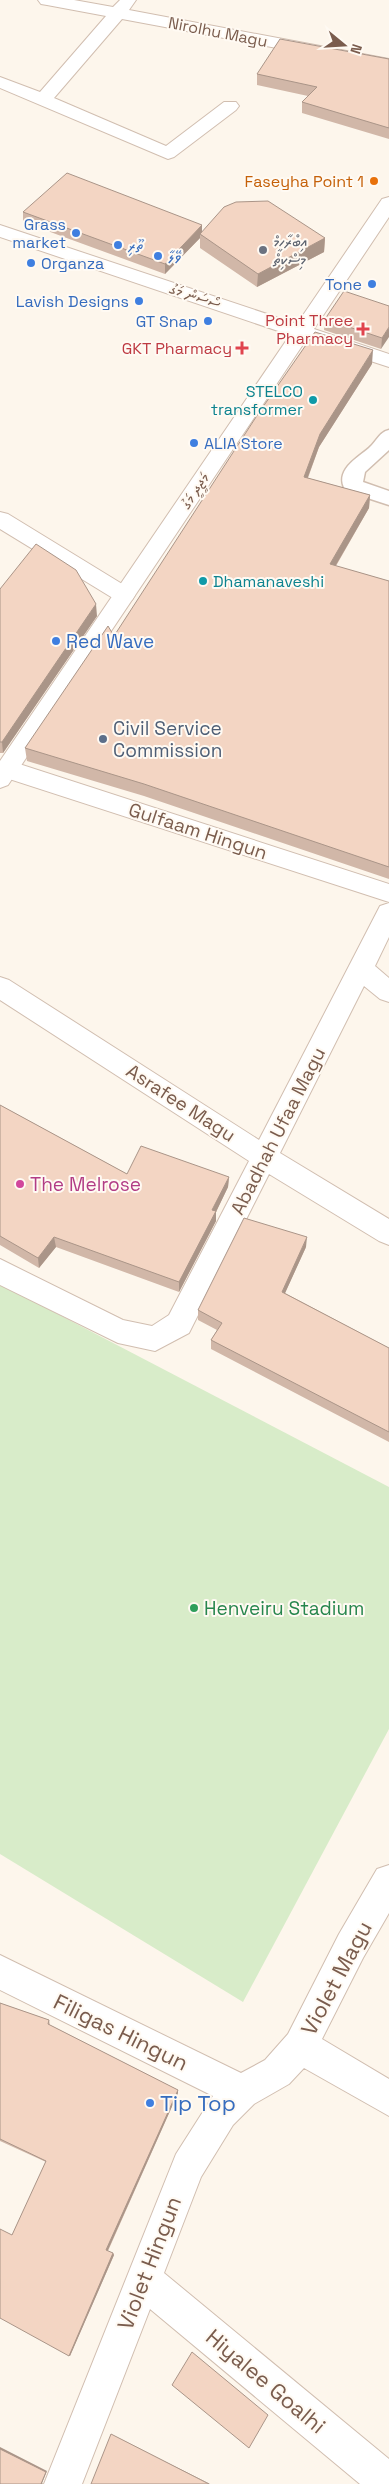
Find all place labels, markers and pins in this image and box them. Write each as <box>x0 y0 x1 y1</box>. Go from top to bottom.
place label: Faseyha Point 1 <box>245 171 364 192</box>
marker: Faseyha Point 1 <box>368 175 380 187</box>
place label: Grass market <box>12 214 66 253</box>
marker: Grass market <box>70 227 82 239</box>
place label: އިބްރާހީމް މިސްކިތް <box>272 231 308 270</box>
place label: ތޫރި <box>127 235 144 256</box>
marker: ތޫރި <box>112 239 124 251</box>
marker: އިބްރާހީމް މިސްކިތް <box>257 244 269 256</box>
place label: ވޭލާ <box>168 246 182 267</box>
marker: ވޭލާ <box>152 250 164 262</box>
place label: Organza <box>41 253 104 274</box>
marker: Organza <box>25 257 37 269</box>
place label: Tone <box>325 274 362 295</box>
marker: Tone <box>366 278 378 290</box>
place label: Lavish Designs <box>16 291 129 312</box>
marker: Lavish Designs <box>133 295 145 307</box>
place label: Point Three Pharmacy <box>265 310 353 349</box>
place label: GT Snap <box>136 311 198 332</box>
marker: GT Snap <box>202 315 214 327</box>
marker: Point Three Pharmacy <box>357 323 369 335</box>
place label: GKT Pharmacy <box>122 338 232 359</box>
marker: GKT Pharmacy <box>236 342 248 354</box>
place label: STELCO transformer <box>211 381 303 420</box>
marker: STELCO transformer <box>307 394 319 406</box>
place label: ALIA Store <box>204 433 283 454</box>
marker: ALIA Store <box>188 437 200 449</box>
place label: Dhamanaveshi <box>213 571 324 592</box>
marker: Dhamanaveshi <box>197 575 209 587</box>
place label: Red Wave <box>66 629 154 654</box>
marker: Red Wave <box>50 635 62 647</box>
place label: Civil Service Commission <box>113 716 222 763</box>
marker: Civil Service Commission <box>97 733 109 745</box>
place label: The Melrose <box>30 1172 141 1197</box>
marker: The Melrose <box>14 1178 26 1190</box>
place label: Henveiru Stadium <box>204 1596 364 1621</box>
marker: Henveiru Stadium <box>188 1602 200 1614</box>
place label: Tip Top <box>160 2089 236 2117</box>
marker: Tip Top <box>144 2097 156 2109</box>

